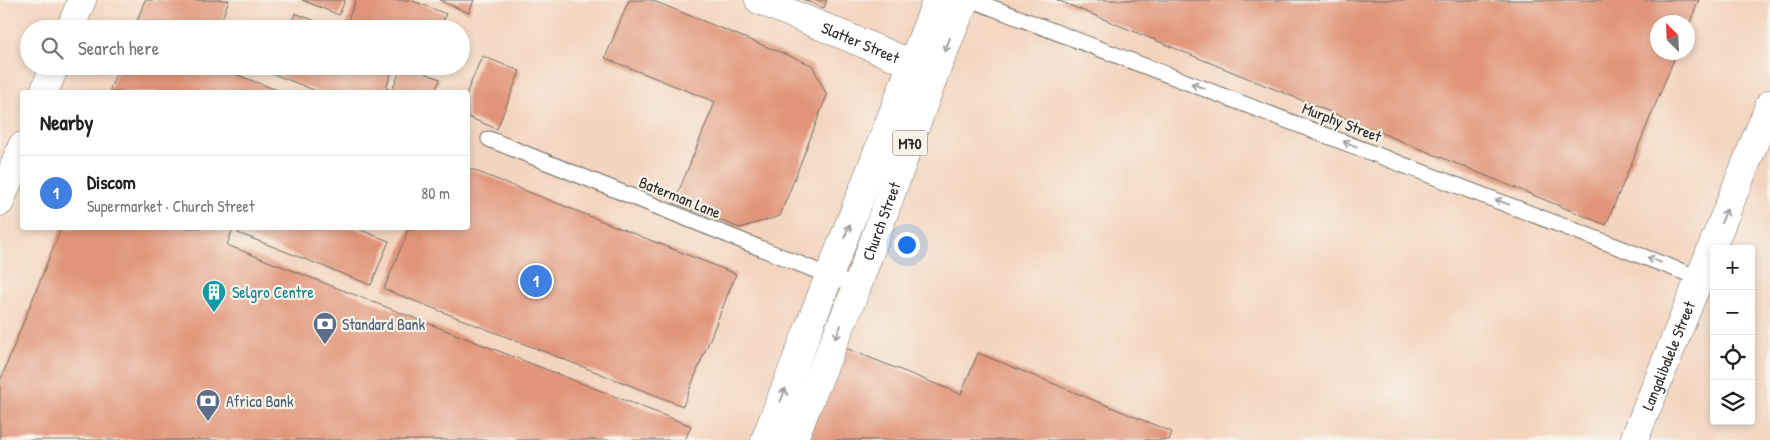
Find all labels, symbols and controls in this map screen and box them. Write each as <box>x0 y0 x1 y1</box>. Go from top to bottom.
north arrow <box>1650 15 1695 60</box>
street label: Slatter Street <box>818 16 903 69</box>
search box <box>20 20 470 75</box>
icon: search <box>38 34 66 62</box>
text: Search here <box>78 35 159 61</box>
one-way arrow <box>942 37 951 52</box>
one-way arrow <box>1191 81 1207 90</box>
street label: Murphy Street <box>1299 97 1385 147</box>
text: Nearby <box>40 108 93 137</box>
road number: M70 <box>892 130 928 156</box>
one-way arrow <box>1343 139 1358 148</box>
text: Discom <box>87 169 136 195</box>
street label: Baterman Lane <box>636 171 725 224</box>
street label: Church Street <box>857 178 906 263</box>
text: 1 <box>53 182 59 204</box>
text: 80 m <box>421 182 450 204</box>
text: Supermarket · Church Street <box>87 195 254 217</box>
one-way arrow <box>1495 197 1510 206</box>
one-way arrow <box>1721 209 1730 224</box>
one-way arrow <box>843 223 852 238</box>
your location <box>894 232 920 258</box>
map controls <box>1710 245 1755 425</box>
button: + <box>1710 245 1755 290</box>
one-way arrow <box>1647 255 1662 264</box>
pin: 1 <box>520 262 552 300</box>
building icon: Selgro Centre <box>201 279 227 313</box>
place label: Selgro Centre <box>232 281 314 303</box>
button: − <box>1710 290 1755 335</box>
street label: Langalibalele Street <box>1636 297 1700 413</box>
bank icon: Standard Bank <box>312 311 338 345</box>
place label: Standard Bank <box>342 313 426 335</box>
one-way arrow <box>833 324 843 339</box>
button: locate <box>1710 335 1755 380</box>
button: layers <box>1710 380 1755 425</box>
bank icon: Africa Bank <box>195 388 221 422</box>
one-way arrow <box>779 388 788 403</box>
place label: Africa Bank <box>226 390 294 412</box>

